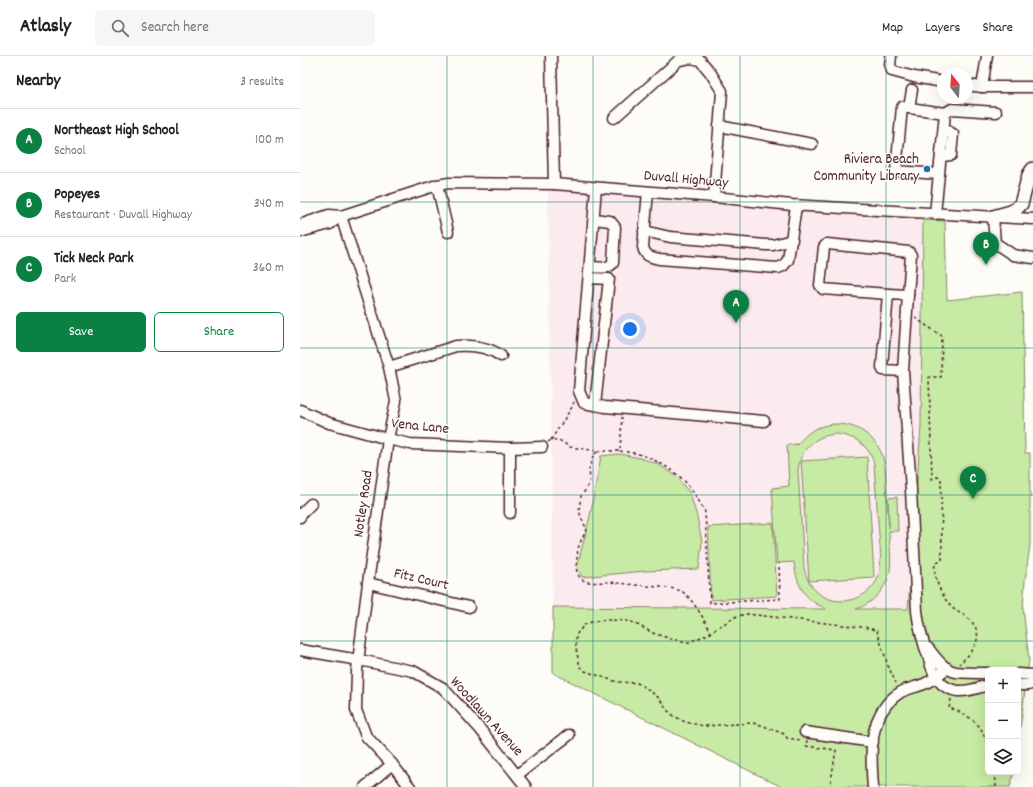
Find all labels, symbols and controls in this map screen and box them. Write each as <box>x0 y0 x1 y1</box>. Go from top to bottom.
search box <box>95 10 375 46</box>
text: Atlasly <box>20 14 71 41</box>
icon: search <box>109 17 131 39</box>
text: Search here <box>141 17 209 39</box>
text: Map <box>882 18 903 38</box>
text: Layers <box>925 18 960 38</box>
text: Share <box>982 18 1013 38</box>
north arrow <box>937 68 973 104</box>
text: Nearby <box>16 70 60 94</box>
text: 3 results <box>240 73 284 92</box>
text: Northeast High School <box>54 120 179 142</box>
text: A <box>25 131 33 150</box>
text: 100 m <box>255 131 284 150</box>
text: School <box>54 142 86 161</box>
place label: Riviera Beach Community Library <box>814 149 920 188</box>
marker: Riviera Beach Community Library <box>922 164 932 174</box>
street label: Duvall Highway <box>643 165 730 195</box>
text: Popeyes <box>54 184 100 206</box>
text: B <box>26 195 32 214</box>
text: 340 m <box>254 195 284 214</box>
text: Restaurant · Duvall Highway <box>54 206 192 225</box>
pin: B <box>973 232 999 265</box>
text: Tick Neck Park <box>54 248 134 270</box>
text: C <box>26 259 32 278</box>
text: 360 m <box>253 259 284 278</box>
text: Park <box>54 270 76 289</box>
pin: A <box>723 290 749 323</box>
button: Save <box>16 312 146 352</box>
button: Share <box>154 312 284 352</box>
your location <box>620 319 640 339</box>
street label: Vena Lane <box>390 413 450 441</box>
pin: C <box>960 466 986 499</box>
street label: Notley Road <box>348 469 380 539</box>
street label: Fitz Court <box>391 563 451 597</box>
map controls <box>985 667 1021 775</box>
button: + <box>985 667 1021 703</box>
street label: Woodlawn Avenue <box>444 672 528 762</box>
button: − <box>985 703 1021 739</box>
button: layers <box>985 739 1021 775</box>

